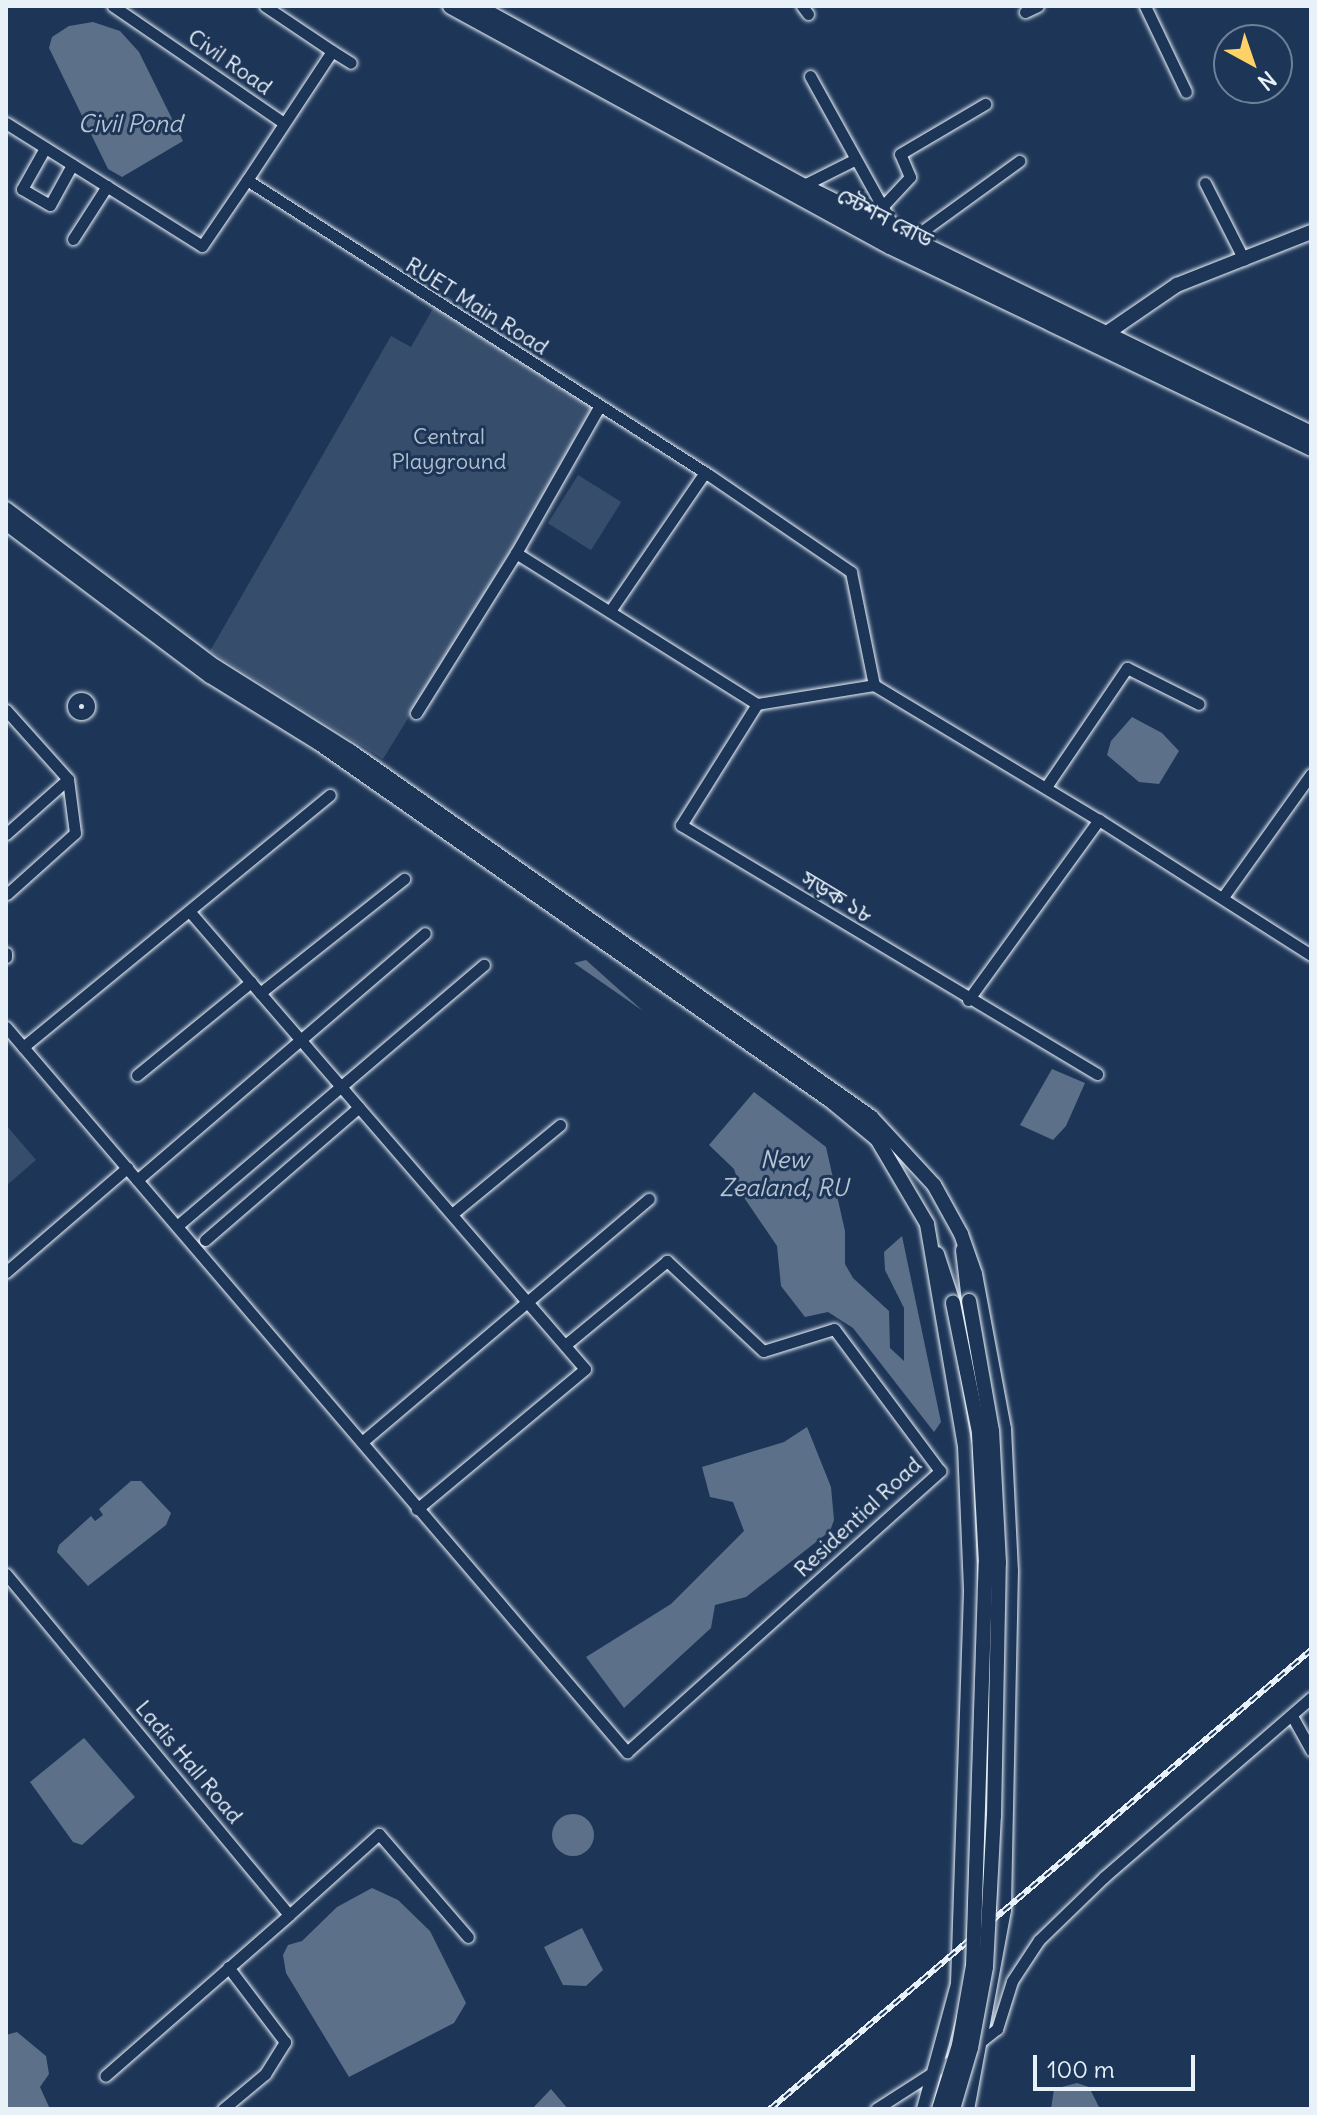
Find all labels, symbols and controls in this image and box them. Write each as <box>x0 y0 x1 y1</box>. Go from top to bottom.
street label: Civil Road <box>183 23 277 101</box>
north arrow <box>1213 24 1293 104</box>
text: N <box>1252 65 1282 96</box>
water label: Civil Pond <box>78 110 182 138</box>
street label: স্টেশন রোড <box>833 183 937 253</box>
street label: RUET Main Road <box>401 252 553 360</box>
park label: Central Playground <box>391 423 507 474</box>
street label: সড়ক ১৮ <box>797 865 877 929</box>
water label: New Zealand, RU <box>720 1146 848 1202</box>
street label: Residential Road <box>789 1451 927 1583</box>
street label: Ladis Hall Road <box>130 1695 248 1829</box>
scale bar <box>1037 2039 1199 2089</box>
text: 100 m <box>1047 2054 1115 2084</box>

